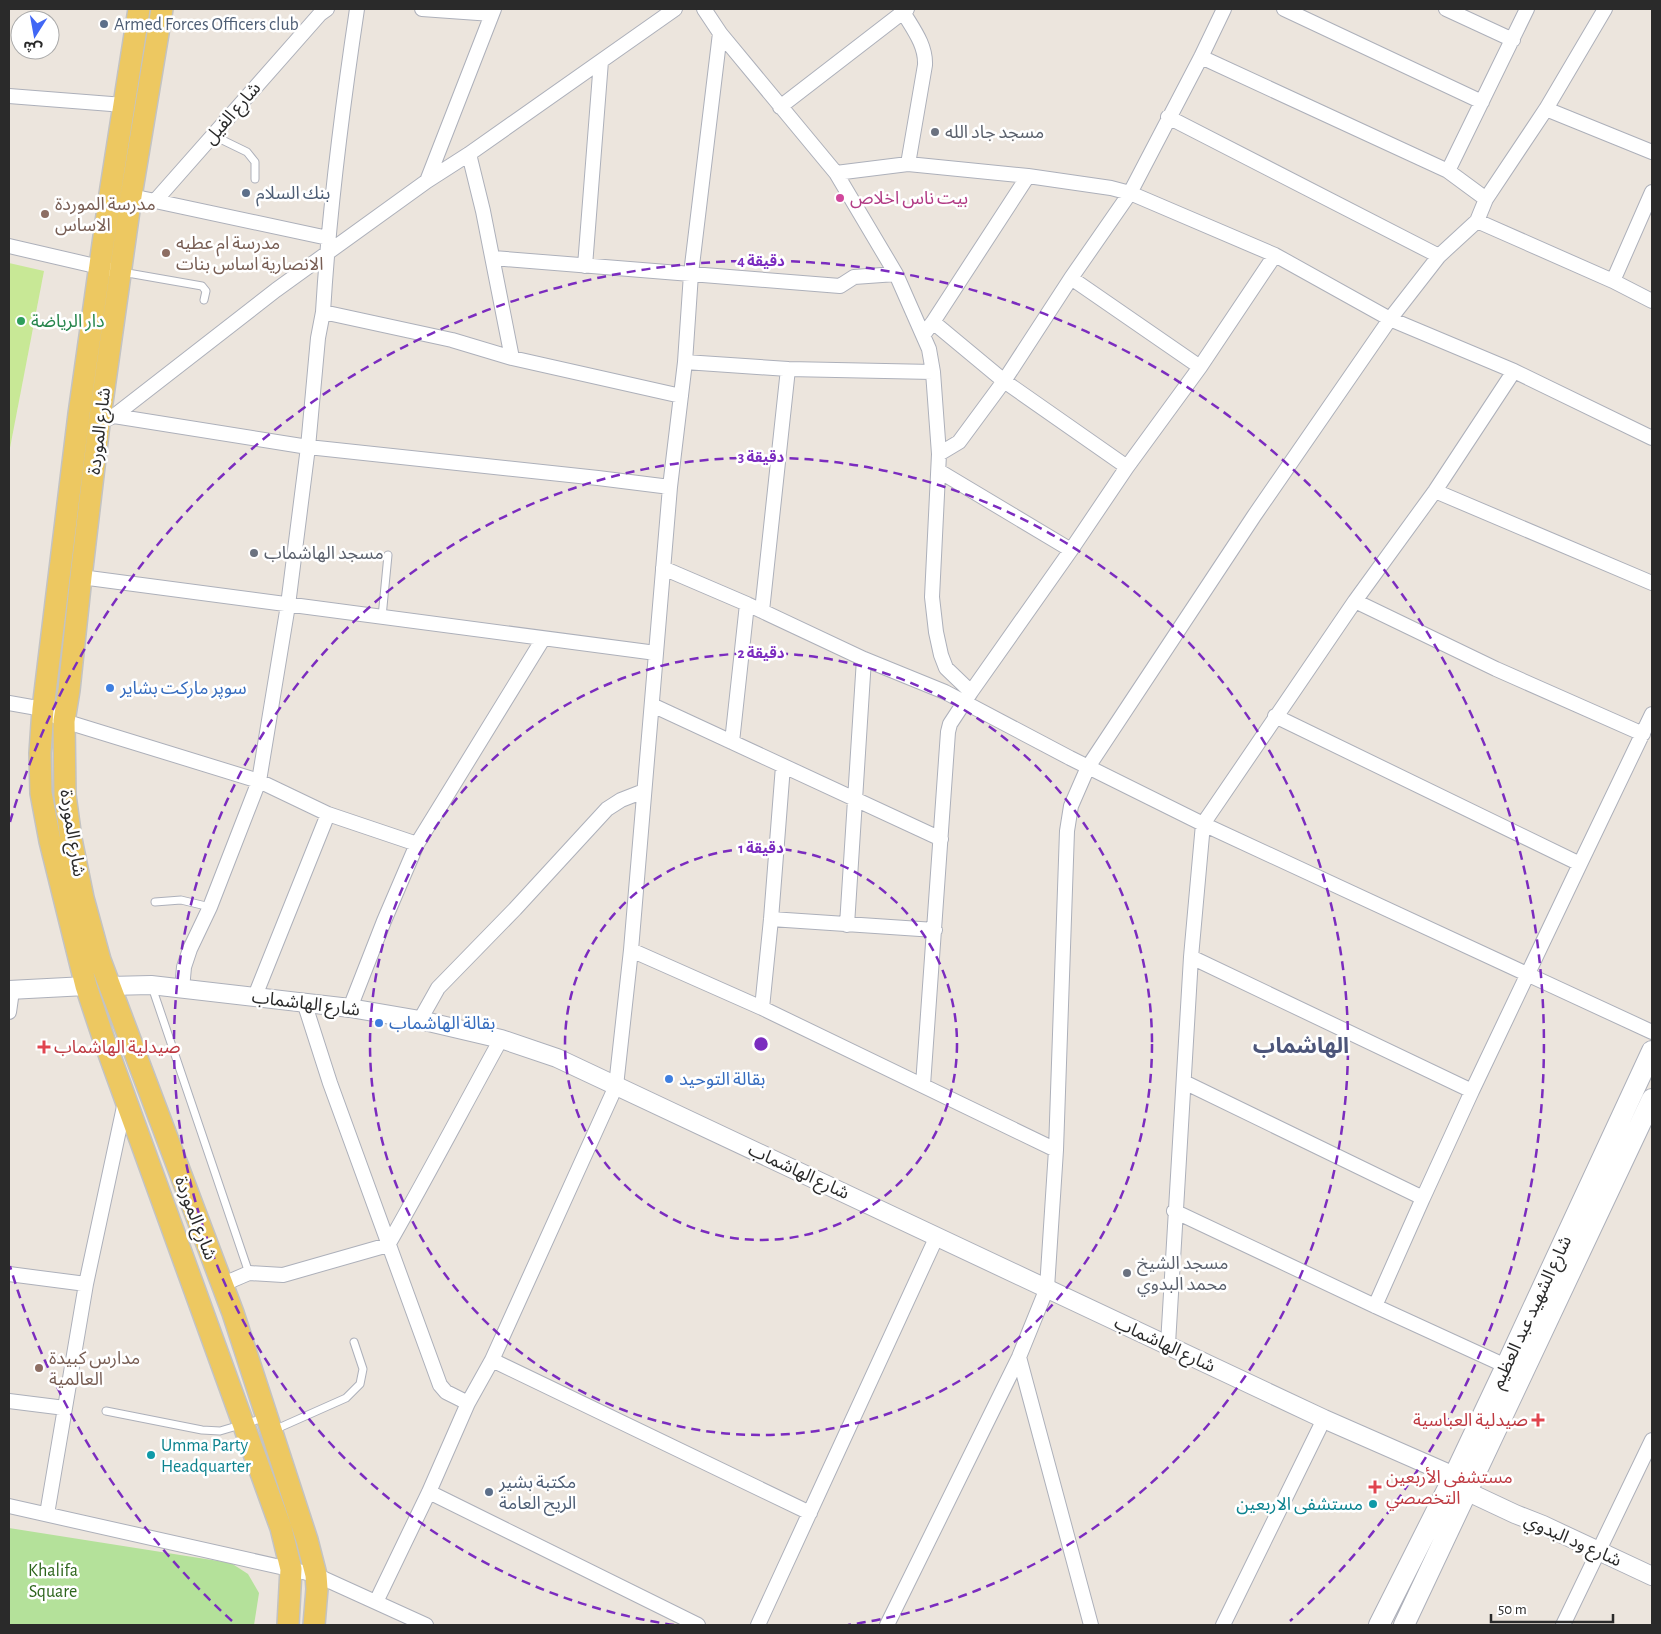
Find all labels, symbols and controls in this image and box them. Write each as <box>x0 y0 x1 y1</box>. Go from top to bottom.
north arrow <box>10 10 60 60</box>
place label: Armed Forces Officers club <box>114 16 299 34</box>
marker: Armed Forces Officers club <box>98 18 110 30</box>
text: ش <box>22 38 43 56</box>
street label: شارع الفيل <box>201 79 267 151</box>
place label: مسجد جاد الله <box>945 124 1044 142</box>
marker: مسجد جاد الله <box>929 126 941 138</box>
place label: بنك السلام <box>256 185 330 207</box>
marker: بنك السلام <box>240 187 252 199</box>
place label: بيت ناس اخلاص <box>850 190 968 209</box>
marker: بيت ناس اخلاص <box>834 192 846 204</box>
place label: مدرسة الموردة الاساس <box>55 196 156 236</box>
marker: مدرسة الموردة الاساس <box>39 208 51 220</box>
place label: مدرسة ام عطيه الانصارية اساس بنات <box>176 235 324 275</box>
marker: مدرسة ام عطيه الانصارية اساس بنات <box>160 247 172 259</box>
text: 4 دقيقة <box>737 253 785 269</box>
place label: دار الرياضة <box>31 313 105 332</box>
marker: دار الرياضة <box>15 315 27 327</box>
street label: شارع الموردة <box>86 386 118 476</box>
text: 3 دقيقة <box>738 449 784 465</box>
place label: مسجد الهاشماب <box>264 545 384 563</box>
marker: مسجد الهاشماب <box>248 547 260 559</box>
text: 2 دقيقة <box>737 645 785 661</box>
place label: سوپر مارکت بشاير <box>119 680 247 699</box>
marker: سوپر مارکت بشاير <box>104 682 116 694</box>
street label: شارع الموردة <box>52 788 88 879</box>
text: 1 دقيقة <box>738 840 784 856</box>
street label: شارع الهاشماب <box>250 988 361 1024</box>
place label: بقالة الهاشماب <box>389 1015 495 1033</box>
marker: بقالة الهاشماب <box>373 1017 385 1029</box>
centre of rings <box>752 1035 770 1053</box>
district label: الهاشماب <box>1253 1035 1349 1058</box>
place label: صيدلية الهاشماب <box>54 1039 181 1057</box>
marker: صيدلية الهاشماب <box>38 1041 50 1053</box>
place label: بقالة التوحيد <box>679 1071 765 1090</box>
marker: بقالة التوحيد <box>663 1073 675 1085</box>
street label: شارع الهاشماب <box>744 1141 852 1207</box>
street label: شارع الموردة <box>167 1174 219 1264</box>
street label: شارع الشهيد عبد العظيم <box>1489 1233 1579 1393</box>
place label: مسجد الشيخ محمد البدوي <box>1137 1255 1228 1297</box>
marker: مسجد الشيخ محمد البدوي <box>1121 1267 1133 1279</box>
street label: شارع الهاشماب <box>1110 1314 1218 1380</box>
place label: مدارس كبيدة العالمية <box>49 1350 140 1389</box>
marker: مدارس كبيدة العالمية <box>33 1362 45 1374</box>
place label: صيدلية العباسية <box>1413 1412 1528 1430</box>
marker: صيدلية العباسية <box>1532 1414 1544 1426</box>
place label: Umma Party Headquarter <box>161 1437 251 1476</box>
marker: Umma Party Headquarter <box>145 1449 157 1461</box>
place label: مستشفى الأربعين التخصصي <box>1386 1467 1513 1511</box>
place label: مكتبة بشير الريح العامة <box>498 1474 576 1516</box>
marker: مستشفى الأربعين التخصصي <box>1368 1480 1382 1494</box>
marker: مكتبة بشير الريح العامة <box>483 1486 495 1498</box>
place label: مستشفى الاربعين <box>1236 1496 1363 1515</box>
marker: مستشفى الاربعين <box>1367 1498 1379 1510</box>
street label: شارع ود البدوي <box>1520 1512 1624 1574</box>
park label: Khalifa Square <box>28 1562 78 1601</box>
scale bar <box>1491 1592 1614 1624</box>
text: 50 m <box>1498 1602 1527 1617</box>

